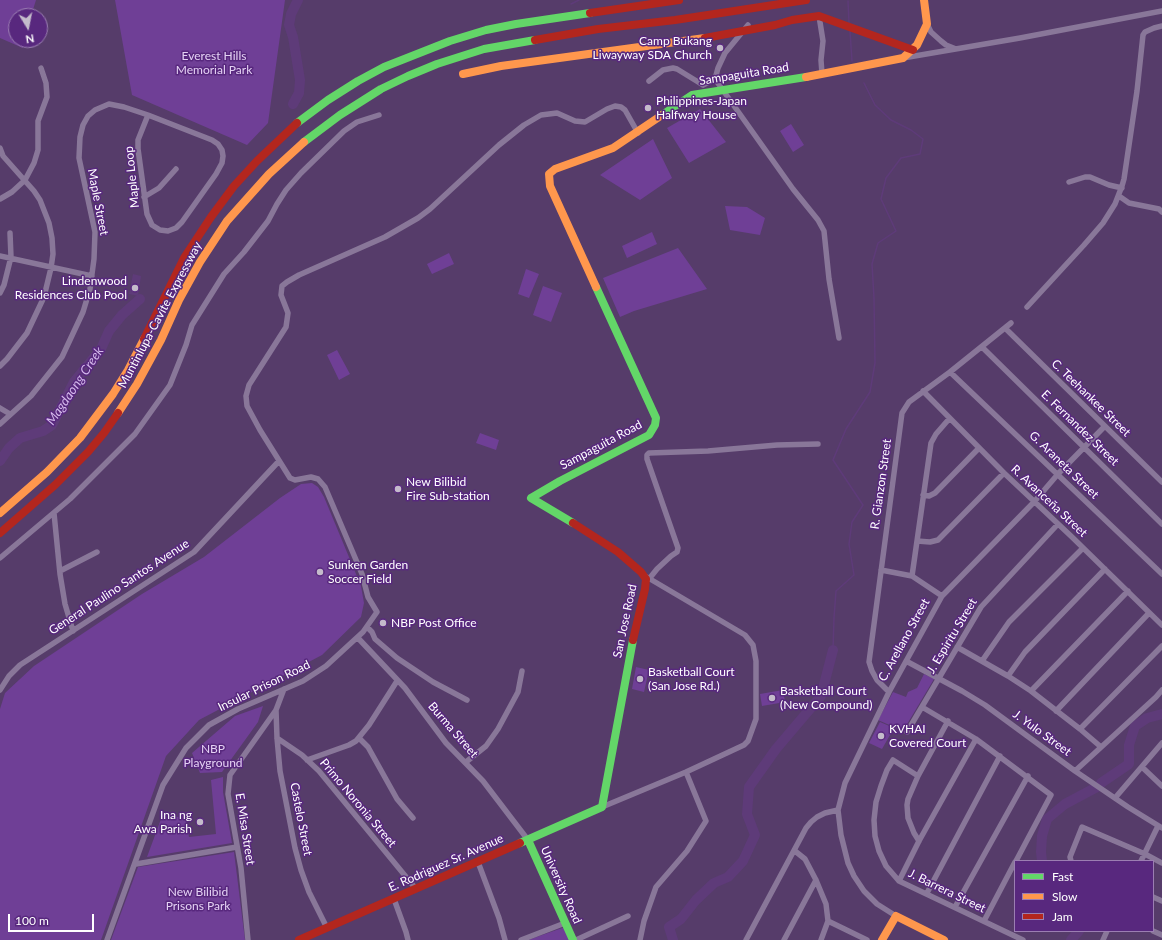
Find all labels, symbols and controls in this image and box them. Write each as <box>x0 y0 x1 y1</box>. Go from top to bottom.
north arrow <box>8 8 48 48</box>
text: N <box>25 32 35 46</box>
place label: Camp Bukang Liwayway SDA Church <box>593 34 712 62</box>
marker: Camp Bukang Liwayway SDA Church <box>715 43 725 53</box>
park label: Everest Hills Memorial Park <box>176 49 252 77</box>
street label: Sampaguita Road <box>698 60 790 88</box>
place label: Philippines-Japan Halfway House <box>656 94 747 122</box>
marker: Philippines-Japan Halfway House <box>643 103 653 113</box>
street label: Maple Loop <box>122 145 142 209</box>
street label: Maple Street <box>84 168 112 236</box>
street label: Muntinlupa-Cavite Expressway <box>115 239 205 391</box>
place label: Lindenwood Residences Club Pool <box>15 274 127 302</box>
marker: Lindenwood Residences Club Pool <box>130 283 140 293</box>
water label: Magdaong Creek <box>43 344 107 428</box>
street label: C. Teehankee Street <box>1048 356 1134 440</box>
street label: E. Fernandez Street <box>1038 387 1122 469</box>
street label: Sampaguita Road <box>558 417 644 473</box>
street label: G. Araneta Street <box>1026 428 1102 502</box>
street label: R. Gianzon Street <box>868 438 894 530</box>
street label: R. Avanceña Street <box>1008 462 1090 540</box>
place label: New Bilibid Fire Sub-station <box>406 475 490 503</box>
marker: New Bilibid Fire Sub-station <box>393 484 403 494</box>
street label: General Paulino Santos Avenue <box>46 536 192 638</box>
place label: Sunken Garden Soccer Field <box>328 558 408 586</box>
marker: Sunken Garden Soccer Field <box>315 567 325 577</box>
street label: San Jose Road <box>610 583 640 659</box>
street label: C. Arellano Street <box>875 596 933 684</box>
street label: J. Espiritu Street <box>924 596 980 676</box>
place label: NBP Post Office <box>391 616 477 630</box>
marker: NBP Post Office <box>378 618 388 628</box>
street label: Insular Prison Road <box>216 657 312 715</box>
place label: Basketball Court (San Jose Rd.) <box>648 665 735 693</box>
marker: Basketball Court (San Jose Rd.) <box>635 674 645 684</box>
place label: Basketball Court (New Compound) <box>780 684 872 712</box>
marker: Basketball Court (New Compound) <box>767 693 777 703</box>
street label: Burma Street <box>425 699 481 761</box>
street label: J. Yulo Street <box>1010 707 1074 759</box>
place label: KVHAI Covered Court <box>889 722 966 750</box>
marker: KVHAI Covered Court <box>876 731 886 741</box>
park label: NBP Playground <box>183 742 243 770</box>
street label: Primo Noronia Street <box>317 756 399 850</box>
street label: Castelo Street <box>287 781 315 857</box>
street label: E. Misa Street <box>232 792 258 866</box>
place label: Ina ng Awa Parish <box>134 808 192 836</box>
marker: Ina ng Awa Parish <box>195 817 205 827</box>
street label: E. Rodriguez Sr. Avenue <box>386 831 506 895</box>
street label: University Road <box>538 844 584 926</box>
legend <box>1014 860 1154 932</box>
street label: J. Barrera Street <box>906 866 988 916</box>
text: Fast <box>1052 869 1073 884</box>
park label: New Bilibid Prisons Park <box>166 885 230 913</box>
text: Slow <box>1052 889 1077 904</box>
scale bar <box>10 906 96 932</box>
text: Jam <box>1052 909 1073 924</box>
text: 100 m <box>15 913 49 928</box>

